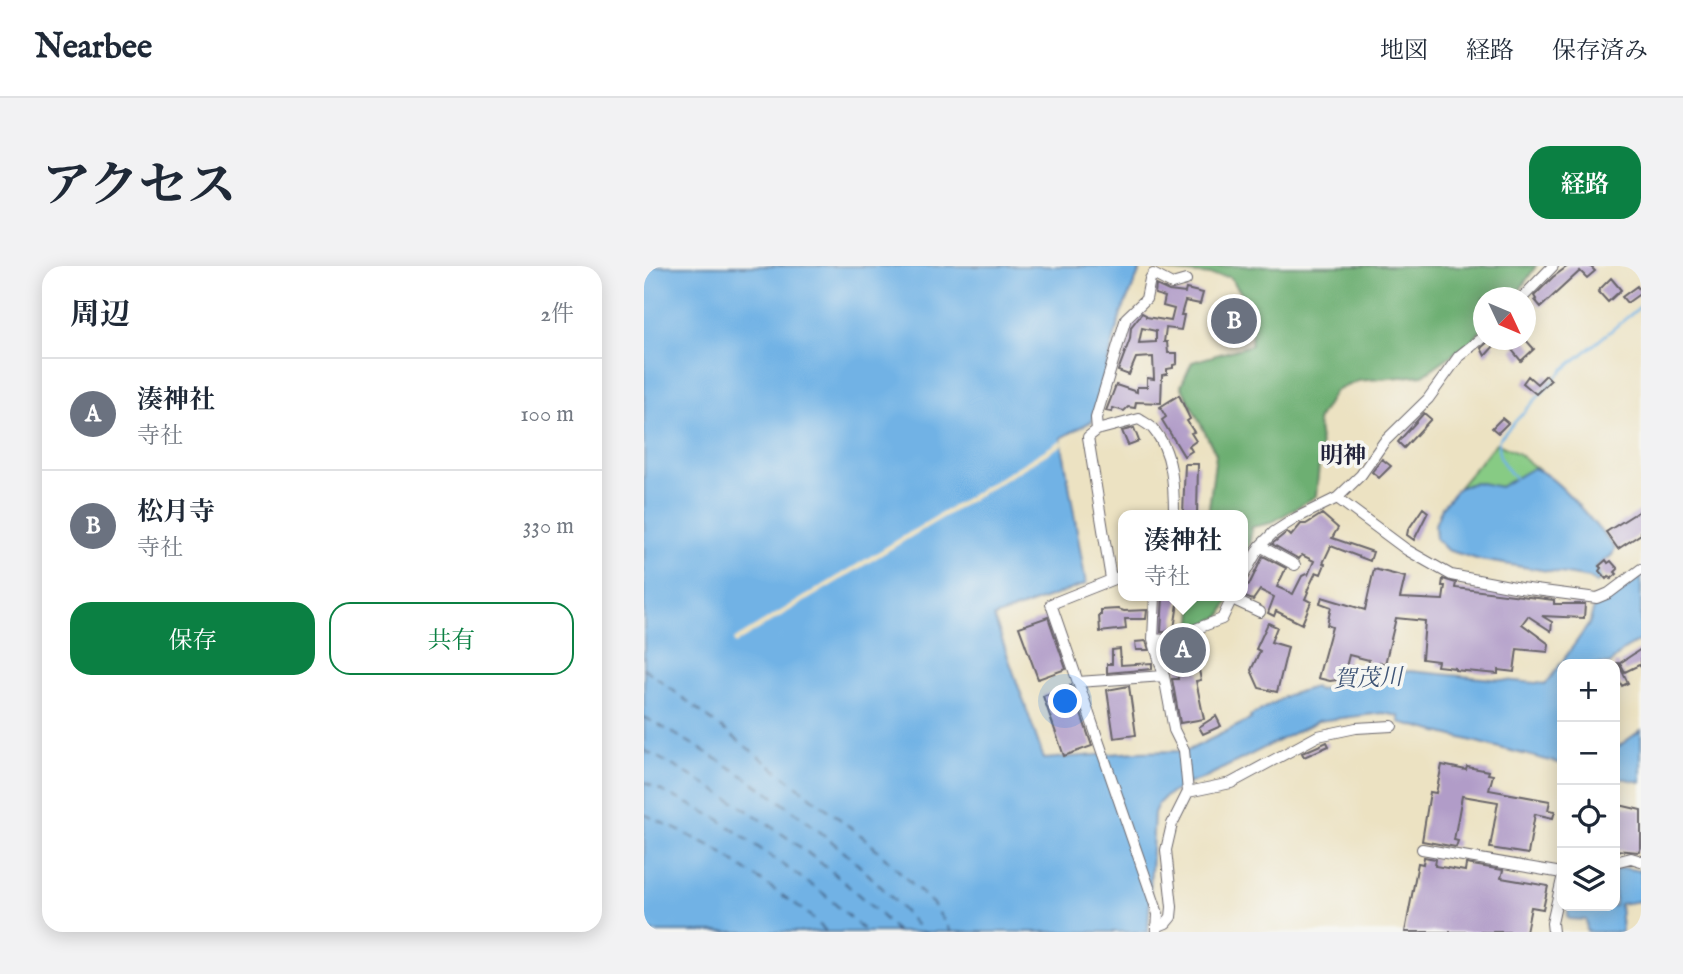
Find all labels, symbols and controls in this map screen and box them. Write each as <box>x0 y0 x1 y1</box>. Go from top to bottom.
text: Nearbee <box>35 27 152 69</box>
text: 地図 <box>1380 36 1428 67</box>
text: 経路 <box>1466 36 1514 67</box>
text: 保存済み <box>1552 36 1648 67</box>
button: 経路 <box>1529 146 1641 219</box>
text: アクセス <box>42 157 237 219</box>
north arrow <box>1473 287 1536 350</box>
pin: B <box>1211 295 1257 347</box>
text: 周辺 <box>70 297 130 335</box>
text: 2件 <box>540 300 574 329</box>
text: 湊神社 <box>137 384 215 417</box>
text: A <box>85 400 101 429</box>
text: 100 m <box>520 400 574 429</box>
text: 寺社 <box>137 422 183 451</box>
district label: 明神 <box>1320 442 1366 471</box>
text: 松月寺 <box>137 496 215 529</box>
popup <box>1118 510 1248 601</box>
text: B <box>85 512 101 541</box>
text: 330 m <box>523 512 574 541</box>
text: 湊神社 <box>1144 525 1222 558</box>
text: 寺社 <box>137 534 183 563</box>
text: 寺社 <box>1144 563 1190 592</box>
button: 保存 <box>70 602 315 675</box>
button: 共有 <box>329 602 574 675</box>
pin: A <box>1160 624 1206 676</box>
map controls <box>1557 659 1620 911</box>
button: + <box>1557 659 1620 722</box>
water label: 賀茂川 <box>1333 663 1406 695</box>
your location <box>1048 684 1082 718</box>
button: − <box>1557 722 1620 785</box>
button: locate <box>1557 785 1620 848</box>
button: layers <box>1557 848 1620 911</box>

